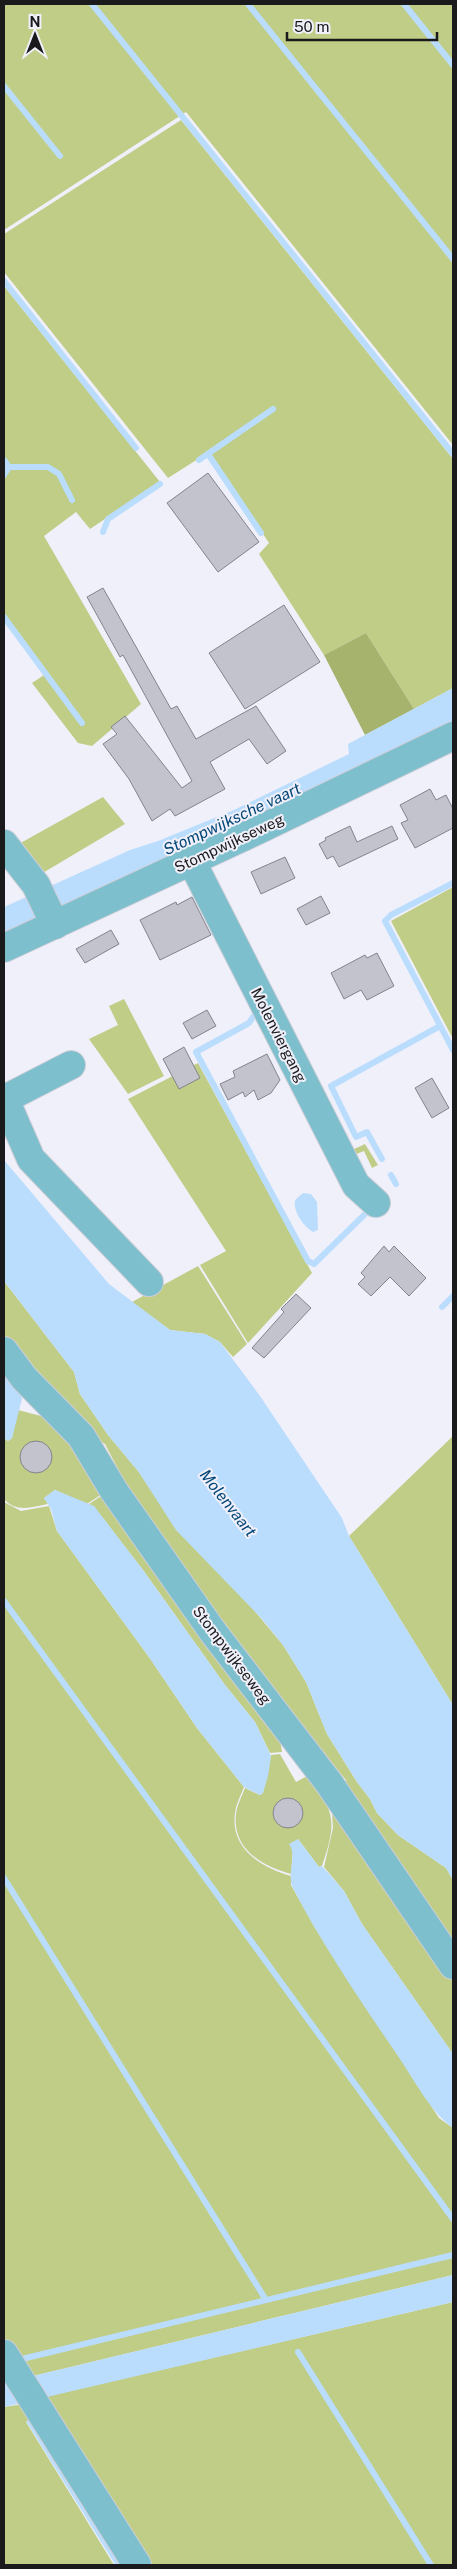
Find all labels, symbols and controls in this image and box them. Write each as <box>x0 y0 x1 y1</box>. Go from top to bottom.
north arrow <box>10 10 60 60</box>
scale bar <box>287 10 437 42</box>
text: N <box>30 14 40 30</box>
text: 50 m <box>294 18 329 35</box>
water label: Stompwijksche vaart <box>160 779 304 859</box>
street label: Stompwijkseweg <box>172 810 286 876</box>
street label: Molenviergang <box>248 985 310 1085</box>
water label: Molenvaart <box>196 1465 260 1541</box>
street label: Stompwijkseweg <box>189 1602 275 1708</box>

